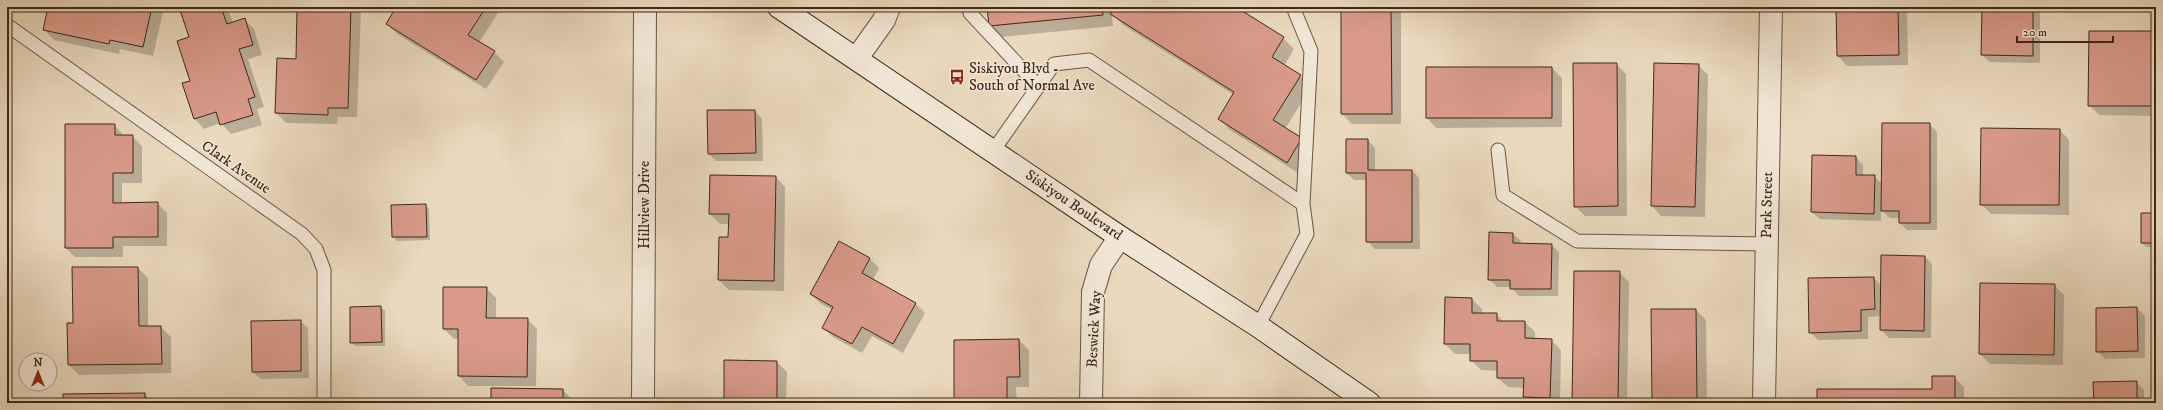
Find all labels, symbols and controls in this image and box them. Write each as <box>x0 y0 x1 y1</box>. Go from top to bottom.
scale bar <box>2017 18 2113 44</box>
text: 20 m <box>2023 25 2047 40</box>
place label: Siskiyou Blvd - South of Normal Ave <box>969 59 1095 95</box>
bus stop icon: Siskiyou Blvd - South of Normal Ave <box>948 68 966 86</box>
street label: Clark Avenue <box>198 136 274 198</box>
street label: Hillview Drive <box>635 161 654 249</box>
street label: Siskiyou Boulevard <box>1022 165 1127 245</box>
street label: Park Street <box>1757 171 1777 239</box>
street label: Beswick Way <box>1082 289 1106 368</box>
north arrow <box>18 352 58 392</box>
text: N <box>33 356 43 370</box>

